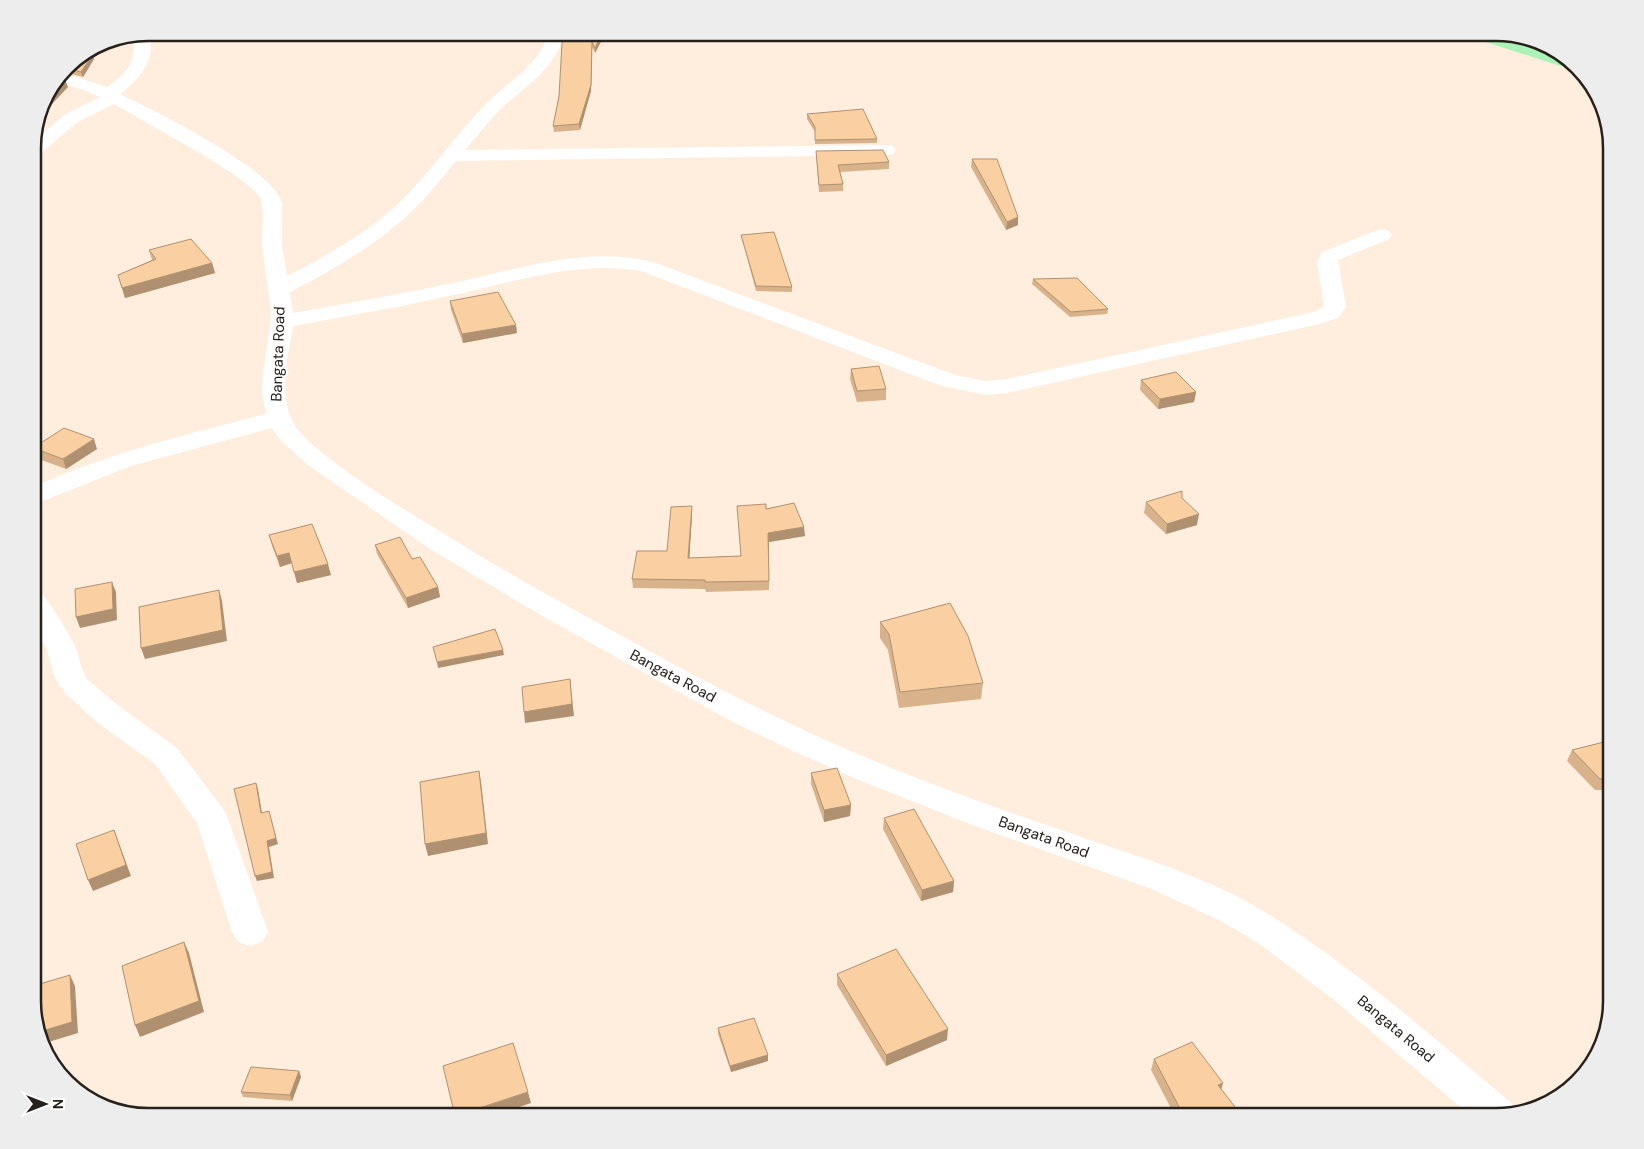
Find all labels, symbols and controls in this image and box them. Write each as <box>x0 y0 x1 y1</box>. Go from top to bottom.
street label: Bangata Road <box>266 306 290 402</box>
street label: Bangata Road <box>626 645 720 707</box>
street label: Bangata Road <box>996 811 1092 863</box>
street label: Bangata Road <box>1353 991 1439 1067</box>
north arrow <box>20 1079 70 1129</box>
text: N <box>49 1099 67 1109</box>

